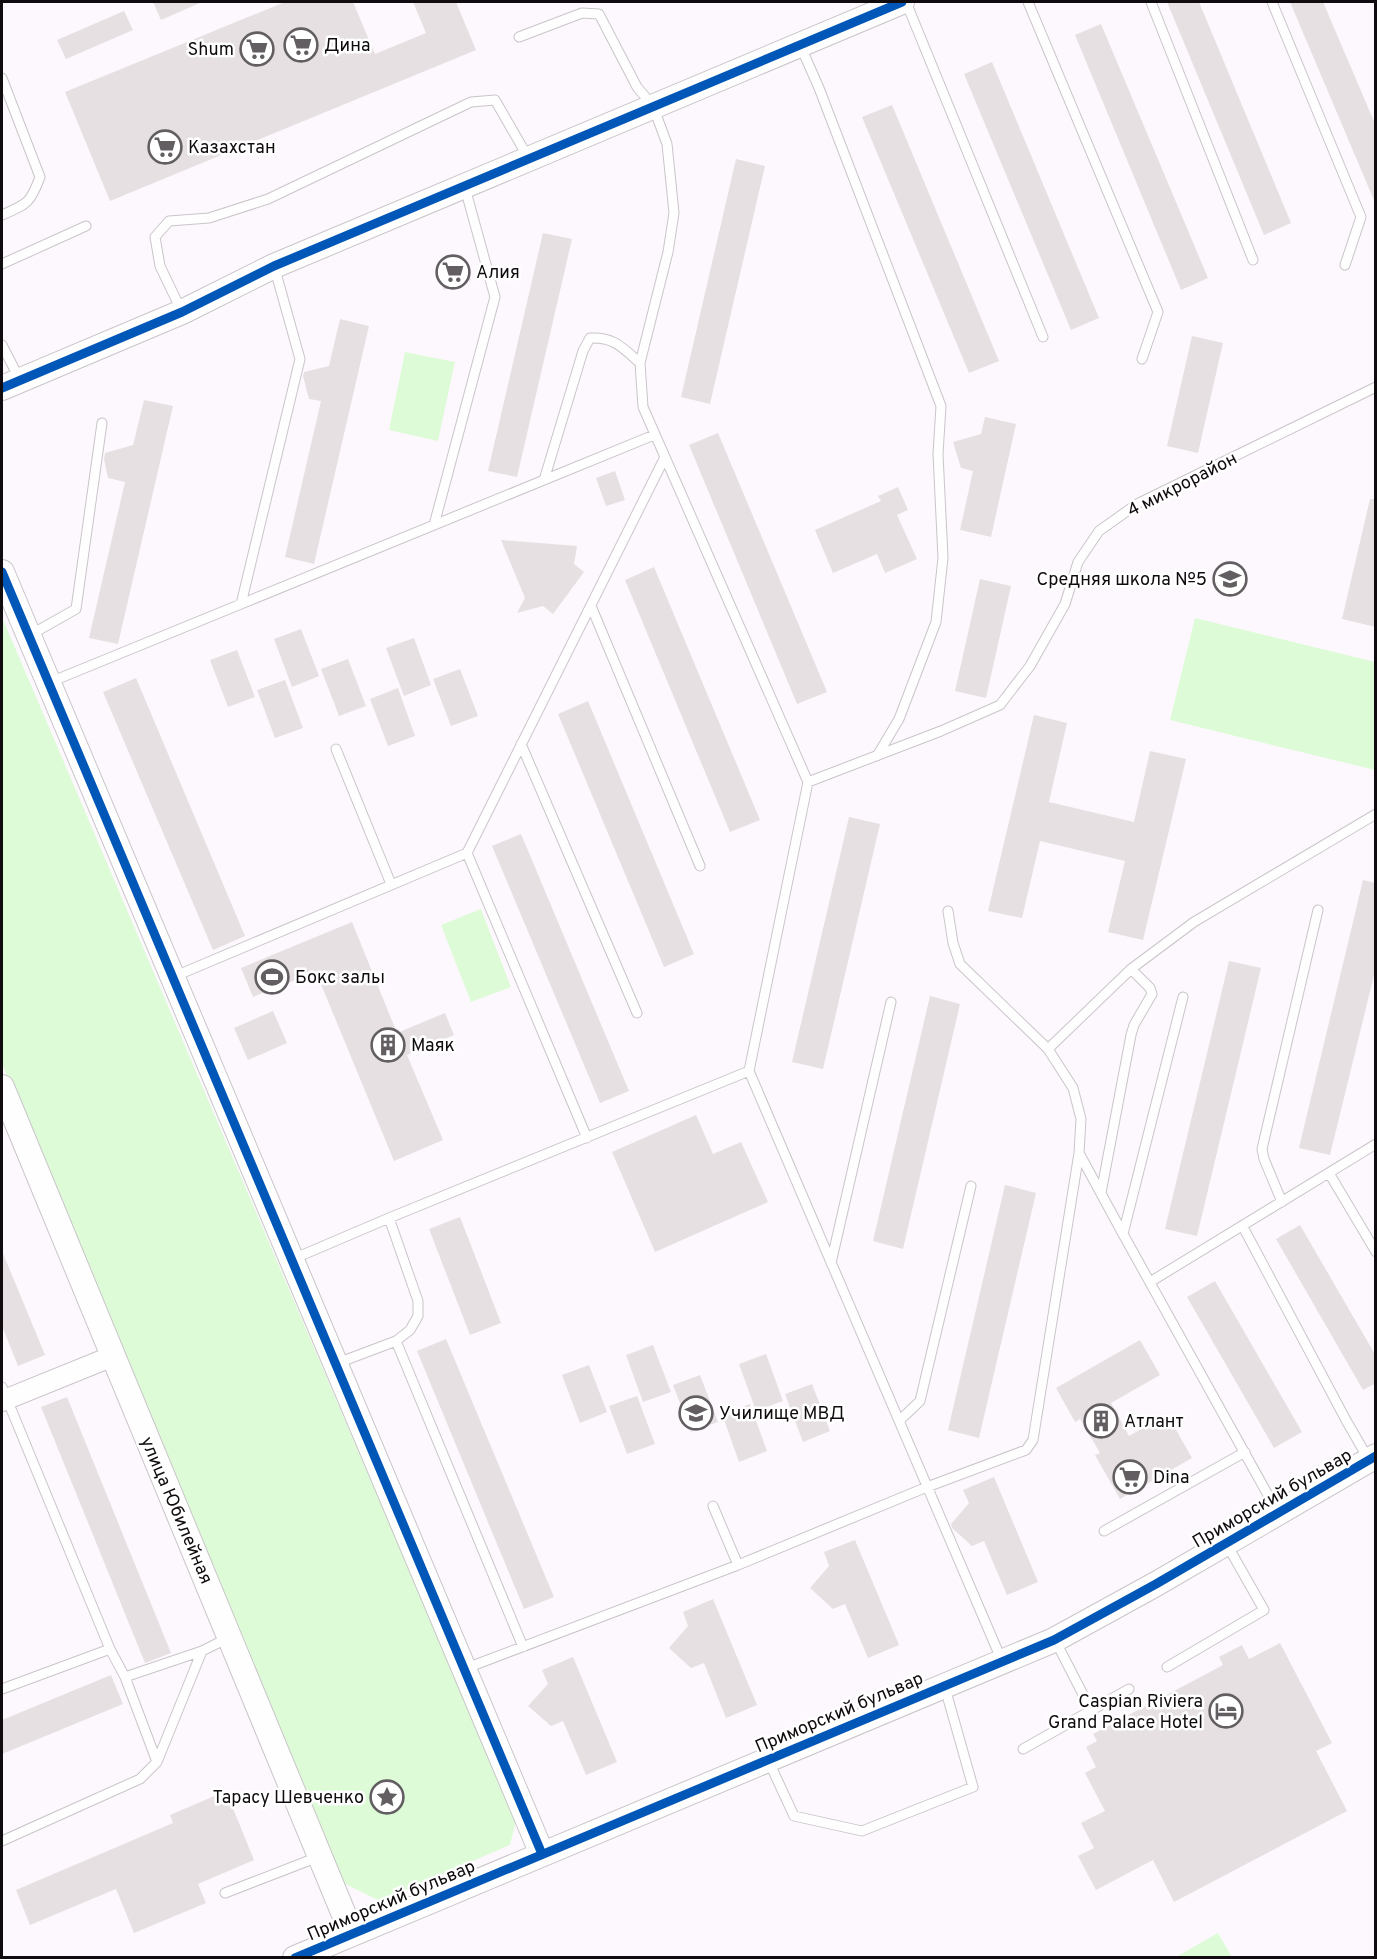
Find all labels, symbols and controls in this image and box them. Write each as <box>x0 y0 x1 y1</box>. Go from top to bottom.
supermarket icon: Дина <box>283 27 319 63</box>
supermarket icon: Shum <box>239 31 275 67</box>
place label: Дина <box>324 35 370 58</box>
place label: Shum <box>188 39 234 62</box>
supermarket icon: Казахстан <box>147 129 183 165</box>
place label: Казахстан <box>188 137 276 160</box>
supermarket icon: Алия <box>435 254 471 290</box>
place label: Алия <box>476 262 520 285</box>
street label: 4 микрорайон <box>1124 448 1242 523</box>
school or university icon: Средняя школа №5 <box>1212 561 1248 597</box>
place label: Средняя школа №5 <box>1037 569 1207 592</box>
sports icon: Бокс залы <box>254 959 290 995</box>
place label: Бокс залы <box>295 967 385 990</box>
building icon: Маяк <box>370 1027 406 1063</box>
place label: Маяк <box>411 1035 455 1058</box>
school or university icon: Училище МВД <box>678 1395 714 1431</box>
place label: Училище МВД <box>719 1403 845 1426</box>
building icon: Атлант <box>1083 1403 1119 1439</box>
place label: Атлант <box>1124 1411 1184 1434</box>
street label: улица Юбилейная <box>134 1433 217 1588</box>
street label: Приморский бульвар <box>1189 1444 1357 1554</box>
supermarket icon: Dina <box>1112 1459 1148 1495</box>
place label: Dina <box>1153 1467 1190 1490</box>
street label: Приморский бульвар <box>752 1668 927 1759</box>
place label: Caspian Riviera Grand Palace Hotel <box>1048 1691 1203 1735</box>
hotel icon: Caspian Riviera Grand Palace Hotel <box>1208 1693 1244 1729</box>
place icon: Тарасу Шевченко <box>369 1779 405 1815</box>
place label: Тарасу Шевченко <box>212 1787 364 1810</box>
street label: Приморский бульвар <box>304 1856 479 1947</box>

